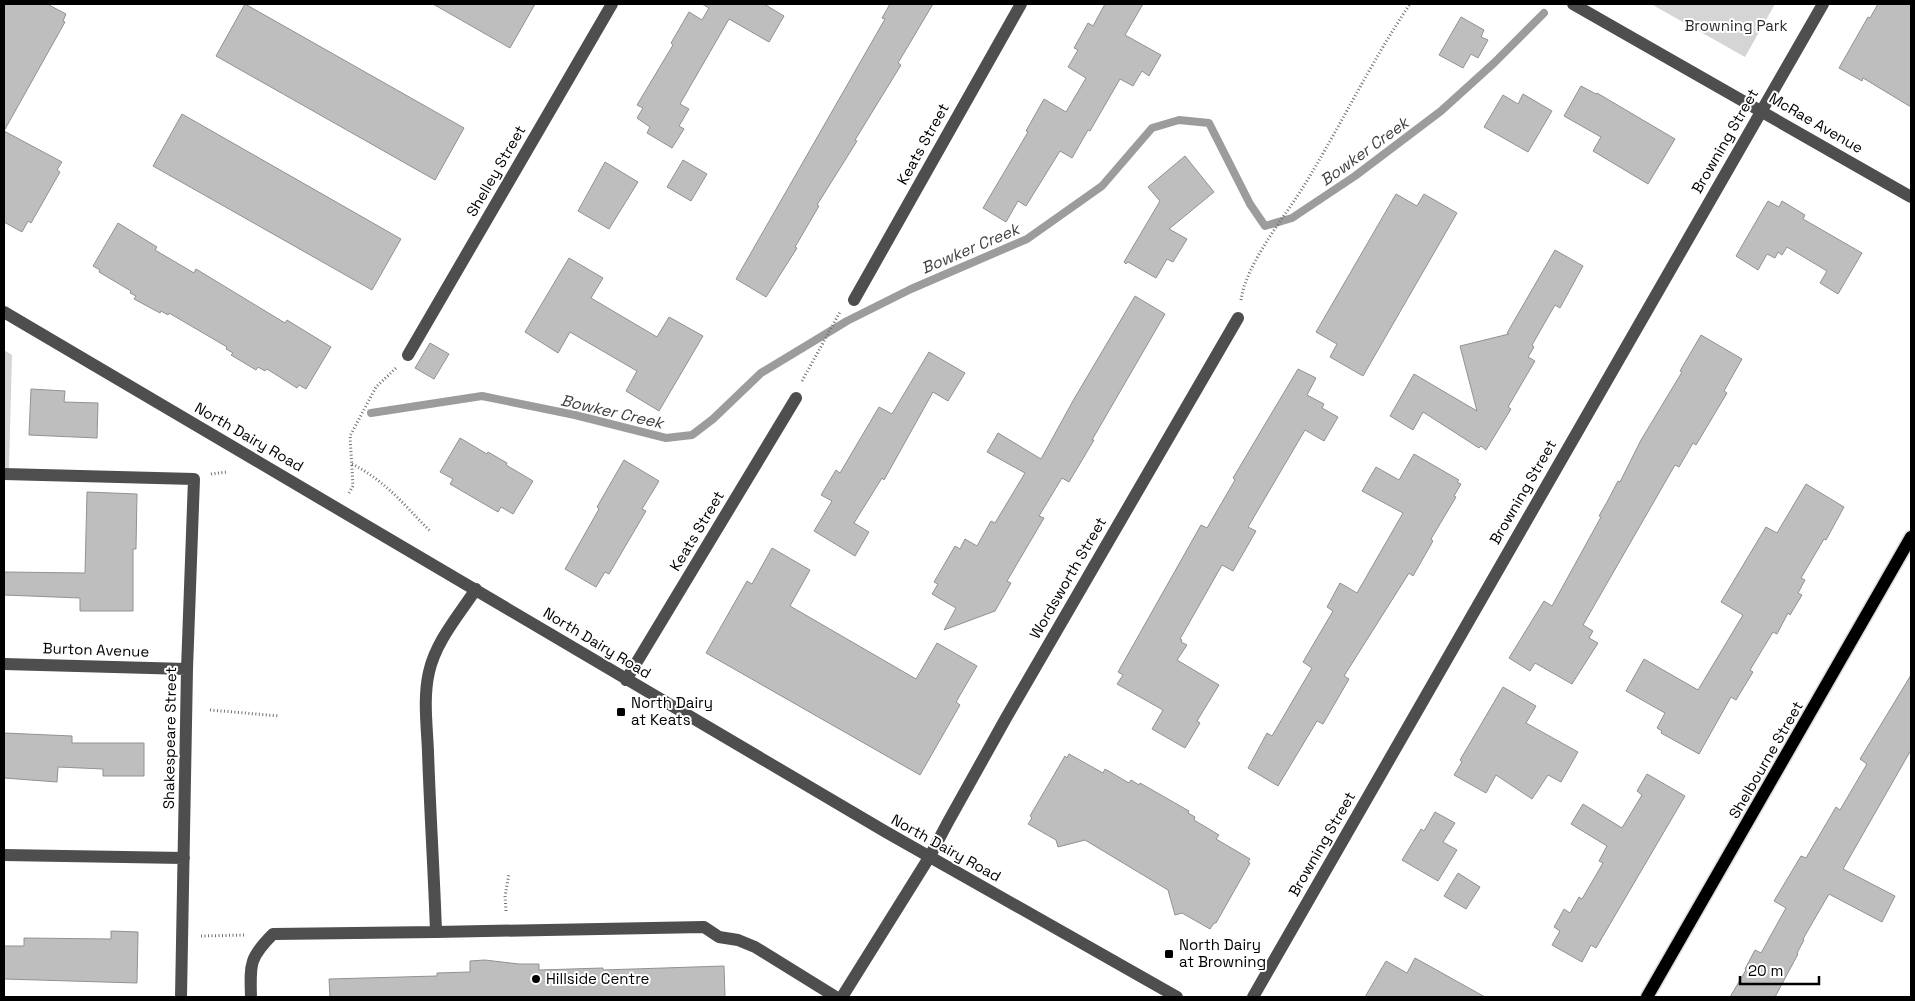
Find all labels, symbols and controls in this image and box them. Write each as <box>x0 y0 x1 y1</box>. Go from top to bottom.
park label: Browning Park <box>1684 16 1788 35</box>
street label: Browning Street <box>1687 85 1762 197</box>
street label: McRae Avenue <box>1766 88 1867 157</box>
street label: Keats Street <box>892 100 953 188</box>
water label: Bowker Creek <box>1316 111 1415 191</box>
street label: Shelley Street <box>462 122 529 220</box>
water label: Bowker Creek <box>918 217 1025 279</box>
water label: Bowker Creek <box>559 390 667 434</box>
street label: North Dairy Road <box>191 398 307 475</box>
street label: Browning Street <box>1485 436 1560 548</box>
street label: Keats Street <box>665 487 728 574</box>
street label: Wordsworth Street <box>1025 513 1110 642</box>
street label: North Dairy Road <box>540 603 655 682</box>
street label: Burton Avenue <box>42 638 150 661</box>
street label: Shakespeare Street <box>159 666 180 809</box>
place label: North Dairy at Keats <box>631 693 713 729</box>
street label: Shelbourne Street <box>1724 698 1807 822</box>
marker: North Dairy at Keats <box>615 706 627 718</box>
street label: Browning Street <box>1284 788 1359 900</box>
street label: North Dairy Road <box>888 810 1004 886</box>
place label: North Dairy at Browning <box>1179 935 1266 971</box>
marker: North Dairy at Browning <box>1163 948 1175 960</box>
scale bar <box>1740 954 1819 986</box>
text: 20 m <box>1748 961 1783 980</box>
place label: Hillside Centre <box>546 969 650 988</box>
marker: Hillside Centre <box>530 973 542 985</box>

